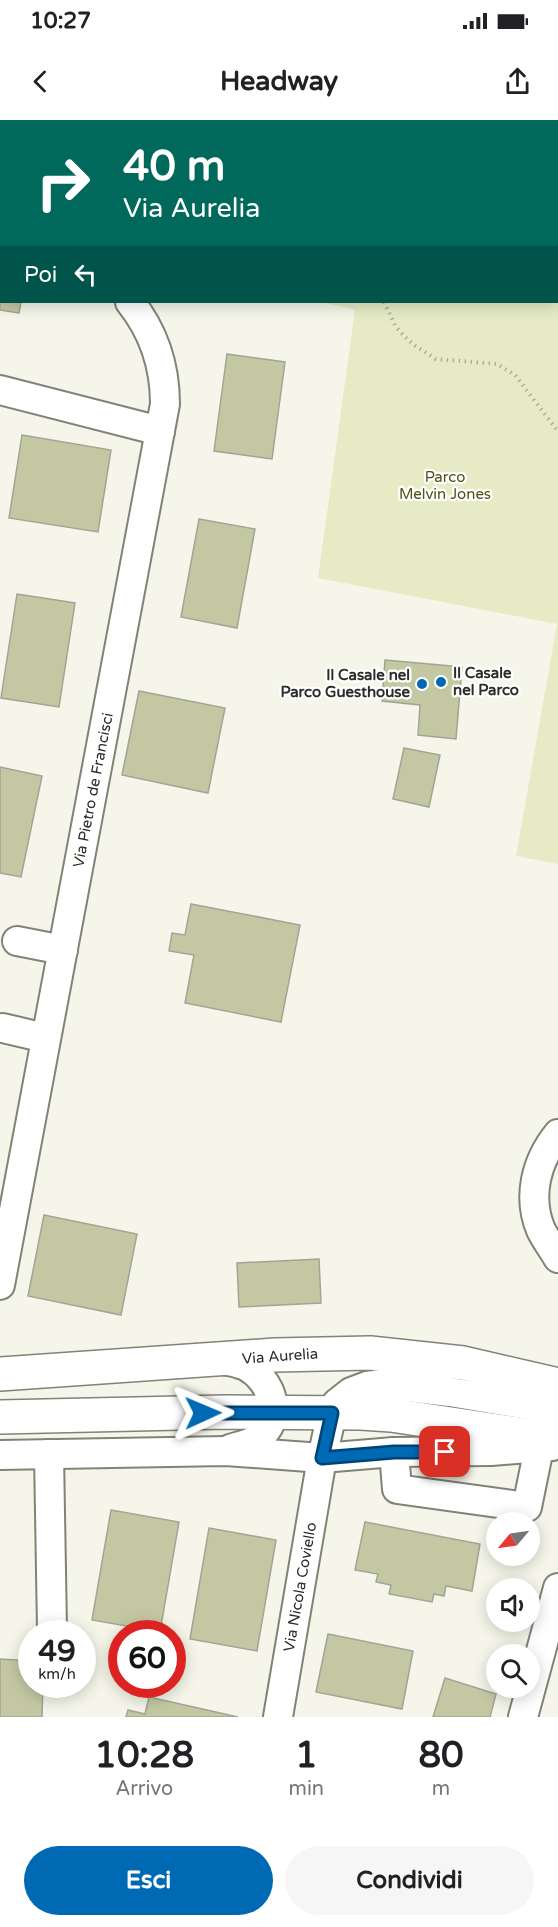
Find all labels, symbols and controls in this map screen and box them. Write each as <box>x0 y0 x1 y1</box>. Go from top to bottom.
text: 10:27 <box>30 8 91 34</box>
icon: back <box>24 65 57 98</box>
text: Headway <box>220 65 338 98</box>
icon: share <box>501 65 534 98</box>
text: 40 m <box>123 141 225 192</box>
icon: right <box>24 144 102 222</box>
text: Via Aurelia <box>123 192 260 225</box>
icon: left <box>69 258 102 291</box>
text: Poi <box>24 262 57 288</box>
park label: Parco Melvin Jones <box>399 468 491 503</box>
place label: Il Casale nel Parco <box>453 664 519 699</box>
place label: Il Casale nel Parco Guesthouse <box>280 666 411 701</box>
marker: Il Casale nel Parco <box>434 675 448 689</box>
marker: Il Casale nel Parco Guesthouse <box>415 677 429 691</box>
street label: Via Pietro de Francisci <box>69 711 117 869</box>
street label: Via Aurelia <box>241 1344 319 1368</box>
position arrow <box>171 1381 235 1445</box>
pin <box>419 1426 470 1477</box>
icon: arrive <box>428 1435 461 1468</box>
north arrow <box>486 1512 540 1566</box>
map controls <box>486 1512 540 1698</box>
street label: Via Nicola Coviello <box>280 1521 320 1653</box>
button: sound <box>486 1578 540 1632</box>
speed limit sign: 60 <box>108 1620 186 1698</box>
text: 49 <box>38 1633 76 1670</box>
button: search <box>486 1644 540 1698</box>
text: km/h <box>38 1665 76 1683</box>
text: 10:28 <box>94 1734 194 1777</box>
text: 1 <box>295 1734 318 1777</box>
text: 80 <box>418 1734 464 1777</box>
text: Arrivo <box>115 1777 173 1801</box>
text: min <box>289 1777 324 1801</box>
text: m <box>432 1777 450 1801</box>
button: Esci <box>24 1846 273 1915</box>
button: Condividi <box>285 1846 534 1915</box>

